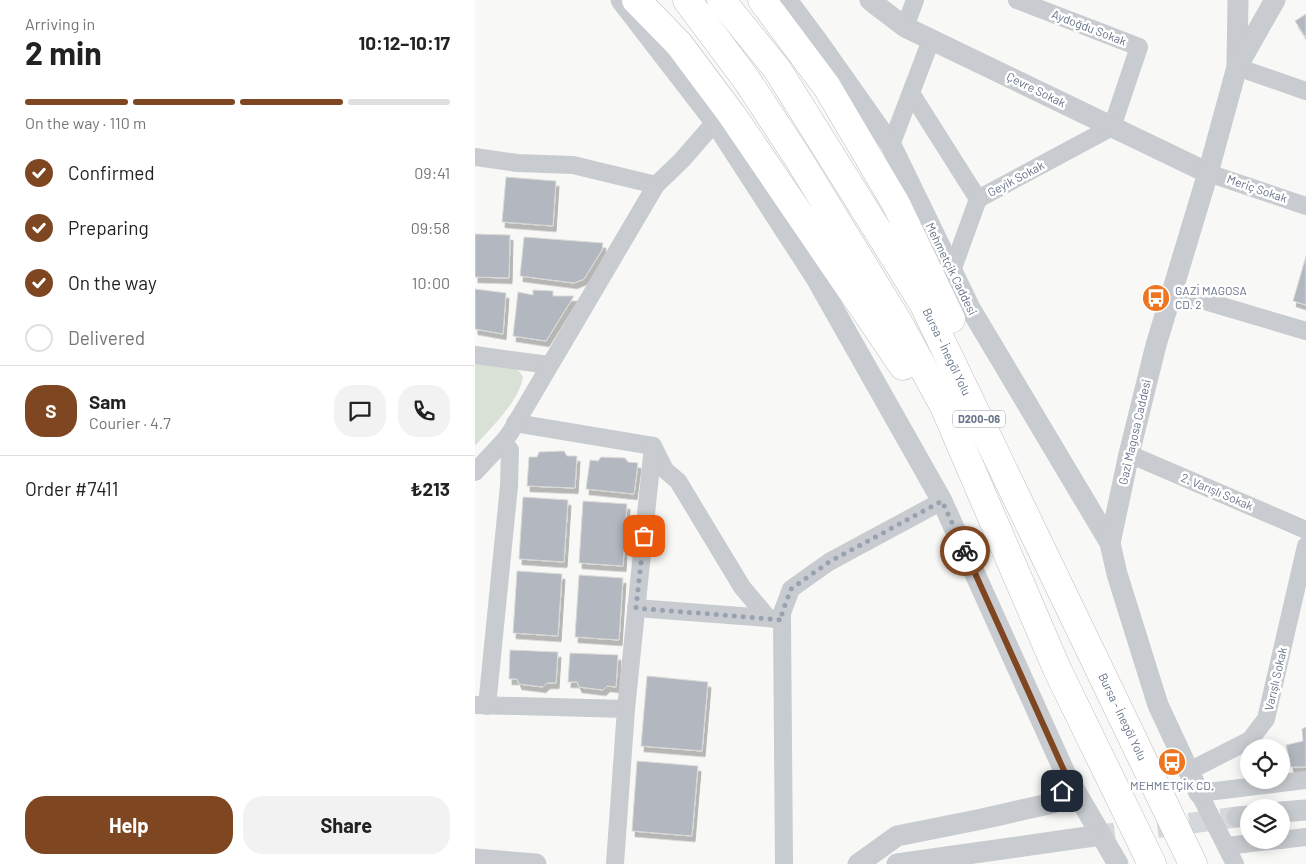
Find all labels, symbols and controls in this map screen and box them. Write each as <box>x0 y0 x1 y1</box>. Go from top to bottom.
street label: Aydoğdu Sokak <box>1050 6 1129 48</box>
text: Arriving in <box>25 14 95 33</box>
text: 10:12–10:17 <box>358 31 450 54</box>
text: 2 min <box>25 33 102 71</box>
street label: Çevre Sokak <box>1005 69 1068 109</box>
text: On the way · 110 m <box>25 113 146 132</box>
street label: Geyik Sokak <box>985 157 1046 199</box>
icon: check <box>25 159 53 187</box>
text: Confirmed <box>68 161 155 184</box>
text: 09:41 <box>414 163 450 182</box>
street label: Meriç Sokak <box>1225 171 1289 205</box>
icon: check <box>25 214 53 242</box>
text: Preparing <box>68 216 149 239</box>
text: 09:58 <box>411 218 450 237</box>
street label: Mehmetçik Caddesi <box>923 220 980 317</box>
icon: check <box>25 269 53 297</box>
text: On the way <box>68 271 157 294</box>
text: 10:00 <box>412 273 450 292</box>
bus stop icon: GAZİ MAGOSA CD. 2 <box>1141 283 1171 313</box>
place label: GAZİ MAGOSA CD. 2 <box>1175 283 1247 311</box>
street label: Bursa - İnegöl Yolu <box>920 306 974 398</box>
text: Delivered <box>68 326 145 349</box>
street label: Gazi Magosa Caddesi <box>1115 378 1153 486</box>
button: chat <box>334 385 386 437</box>
button: phone <box>398 385 450 437</box>
text: Sam <box>89 390 126 413</box>
text: S <box>45 399 57 422</box>
road number: D200-06 <box>953 410 1005 428</box>
text: Courier · 4.7 <box>89 413 171 432</box>
street label: 2. Varışlı Sokak <box>1179 470 1255 513</box>
text: Order #7411 <box>25 477 118 500</box>
text: ₺213 <box>410 477 450 500</box>
pin <box>623 515 665 557</box>
icon: bag <box>630 522 658 550</box>
courier <box>940 526 990 576</box>
icon: bike <box>951 537 979 565</box>
street label: Varışlı Sokak <box>1261 646 1289 712</box>
street label: Bursa - İnegöl Yolu <box>1096 670 1150 762</box>
map controls <box>1240 739 1290 849</box>
button: locate <box>1240 739 1290 789</box>
bus stop icon: MEHMETÇİK CD. <box>1157 747 1187 777</box>
pin <box>1041 770 1083 812</box>
icon: home <box>1048 777 1076 805</box>
place label: MEHMETÇİK CD. <box>1130 778 1214 792</box>
button: Help <box>25 796 233 854</box>
button: Share <box>243 796 450 854</box>
button: layers <box>1240 799 1290 849</box>

